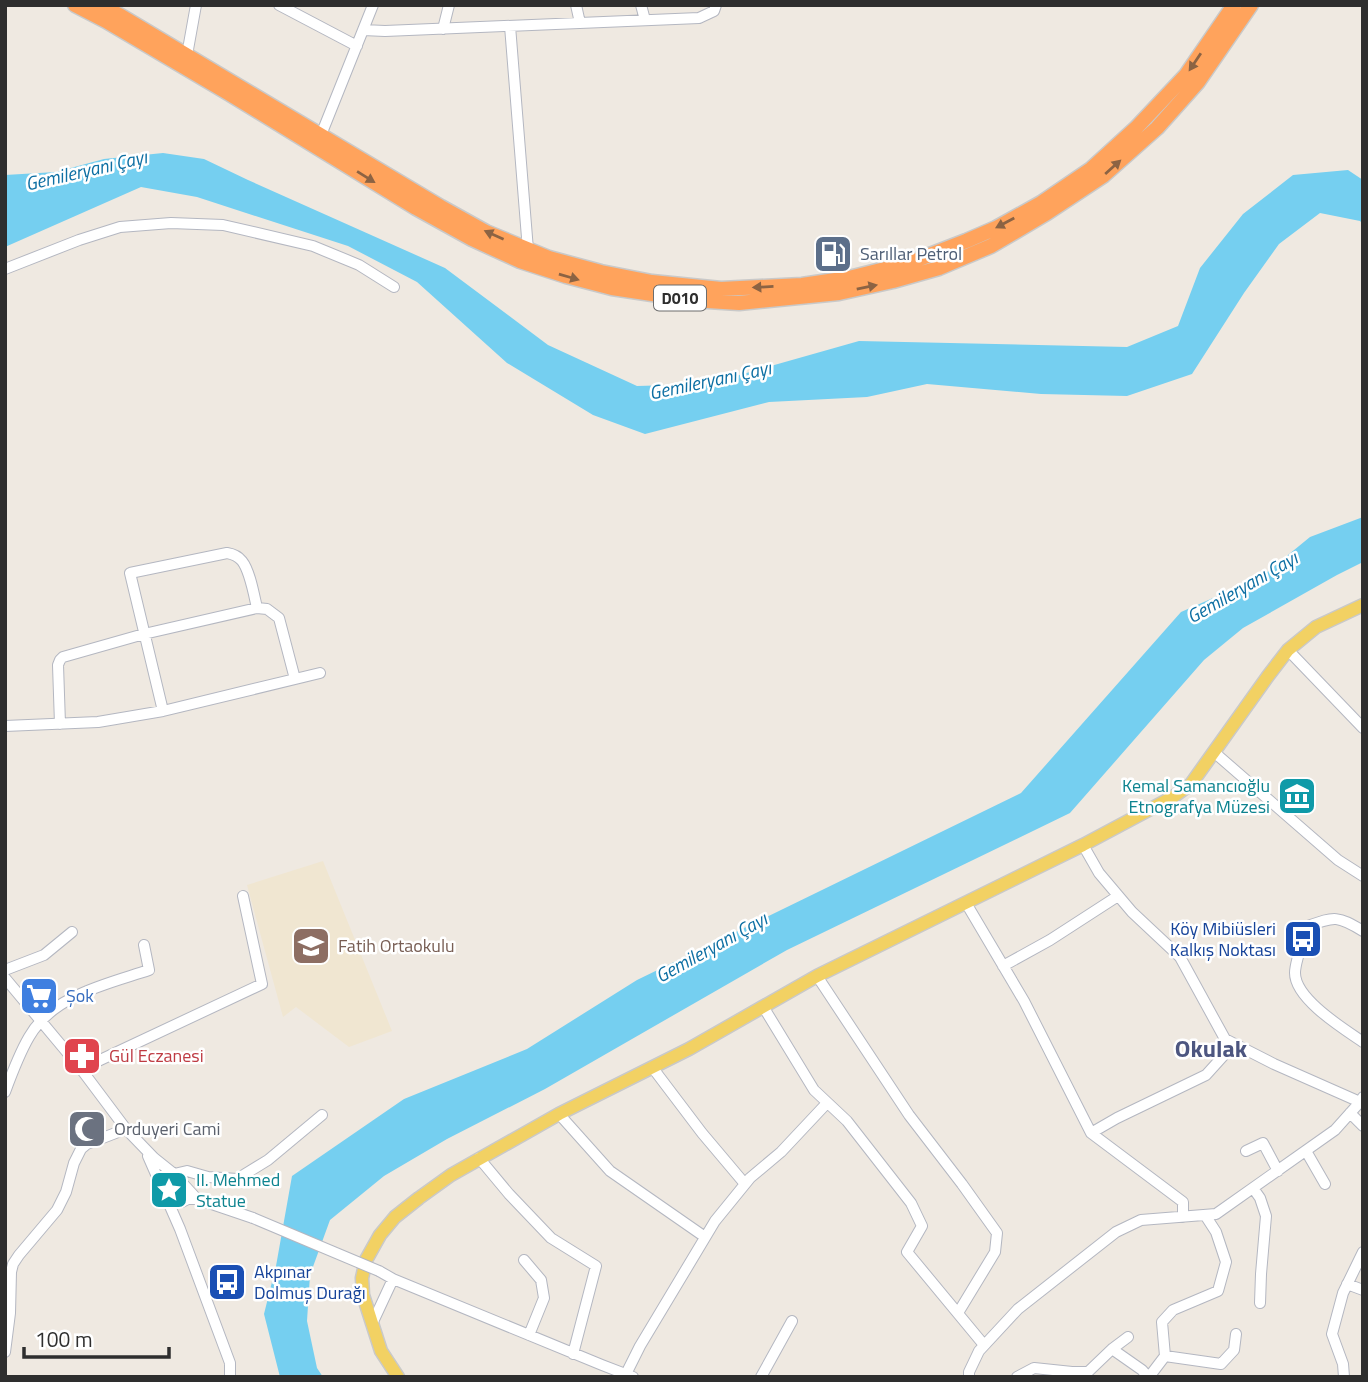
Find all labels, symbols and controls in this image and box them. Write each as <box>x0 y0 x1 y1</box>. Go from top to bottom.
one-way arrow <box>1189 52 1202 71</box>
water label: Gemileryanı Çayı <box>22 141 151 198</box>
one-way arrow <box>1104 159 1122 175</box>
one-way arrow <box>356 171 375 184</box>
one-way arrow <box>995 217 1014 229</box>
one-way arrow <box>484 229 505 240</box>
fuel station icon: Sarıllar Petrol <box>812 233 854 275</box>
place label: Sarıllar Petrol <box>860 240 962 267</box>
one-way arrow <box>559 272 580 282</box>
one-way arrow <box>752 281 774 292</box>
one-way arrow <box>856 281 878 292</box>
road number: D010 <box>654 286 706 310</box>
water label: Gemileryanı Çayı <box>646 352 775 407</box>
water label: Gemileryanı Çayı <box>1181 542 1304 630</box>
place label: Kemal Samancıoğlu Etnografya Müzesi <box>1122 772 1270 820</box>
museum icon: Kemal Samancıoğlu Etnografya Müzesi <box>1276 775 1318 817</box>
water label: Gemileryanı Çayı <box>649 903 773 989</box>
place label: Köy Mibiüsleri Kalkış Noktası <box>1170 915 1276 963</box>
bus stop icon: Köy Mibiüsleri Kalkış Noktası <box>1282 918 1324 960</box>
school or university icon: Fatih Ortaokulu <box>290 925 332 967</box>
place label: Fatih Ortaokulu <box>338 932 455 959</box>
supermarket icon: Şok <box>18 975 60 1017</box>
place label: Şok <box>66 982 94 1009</box>
district label: Okulak <box>1175 1030 1248 1066</box>
pharmacy icon: Gül Eczanesi <box>61 1035 103 1077</box>
place label: Gül Eczanesi <box>109 1042 204 1069</box>
mosque icon: Orduyeri Cami <box>66 1108 108 1150</box>
place label: Orduyeri Cami <box>114 1115 221 1142</box>
place label: II. Mehmed Statue <box>196 1166 280 1214</box>
place icon: II. Mehmed Statue <box>148 1169 190 1211</box>
place label: Akpınar Dolmuş Durağı <box>254 1258 366 1306</box>
bus stop icon: Akpınar Dolmuş Durağı <box>206 1261 248 1303</box>
scale bar <box>24 1316 170 1360</box>
text: 100 m <box>35 1323 92 1355</box>

